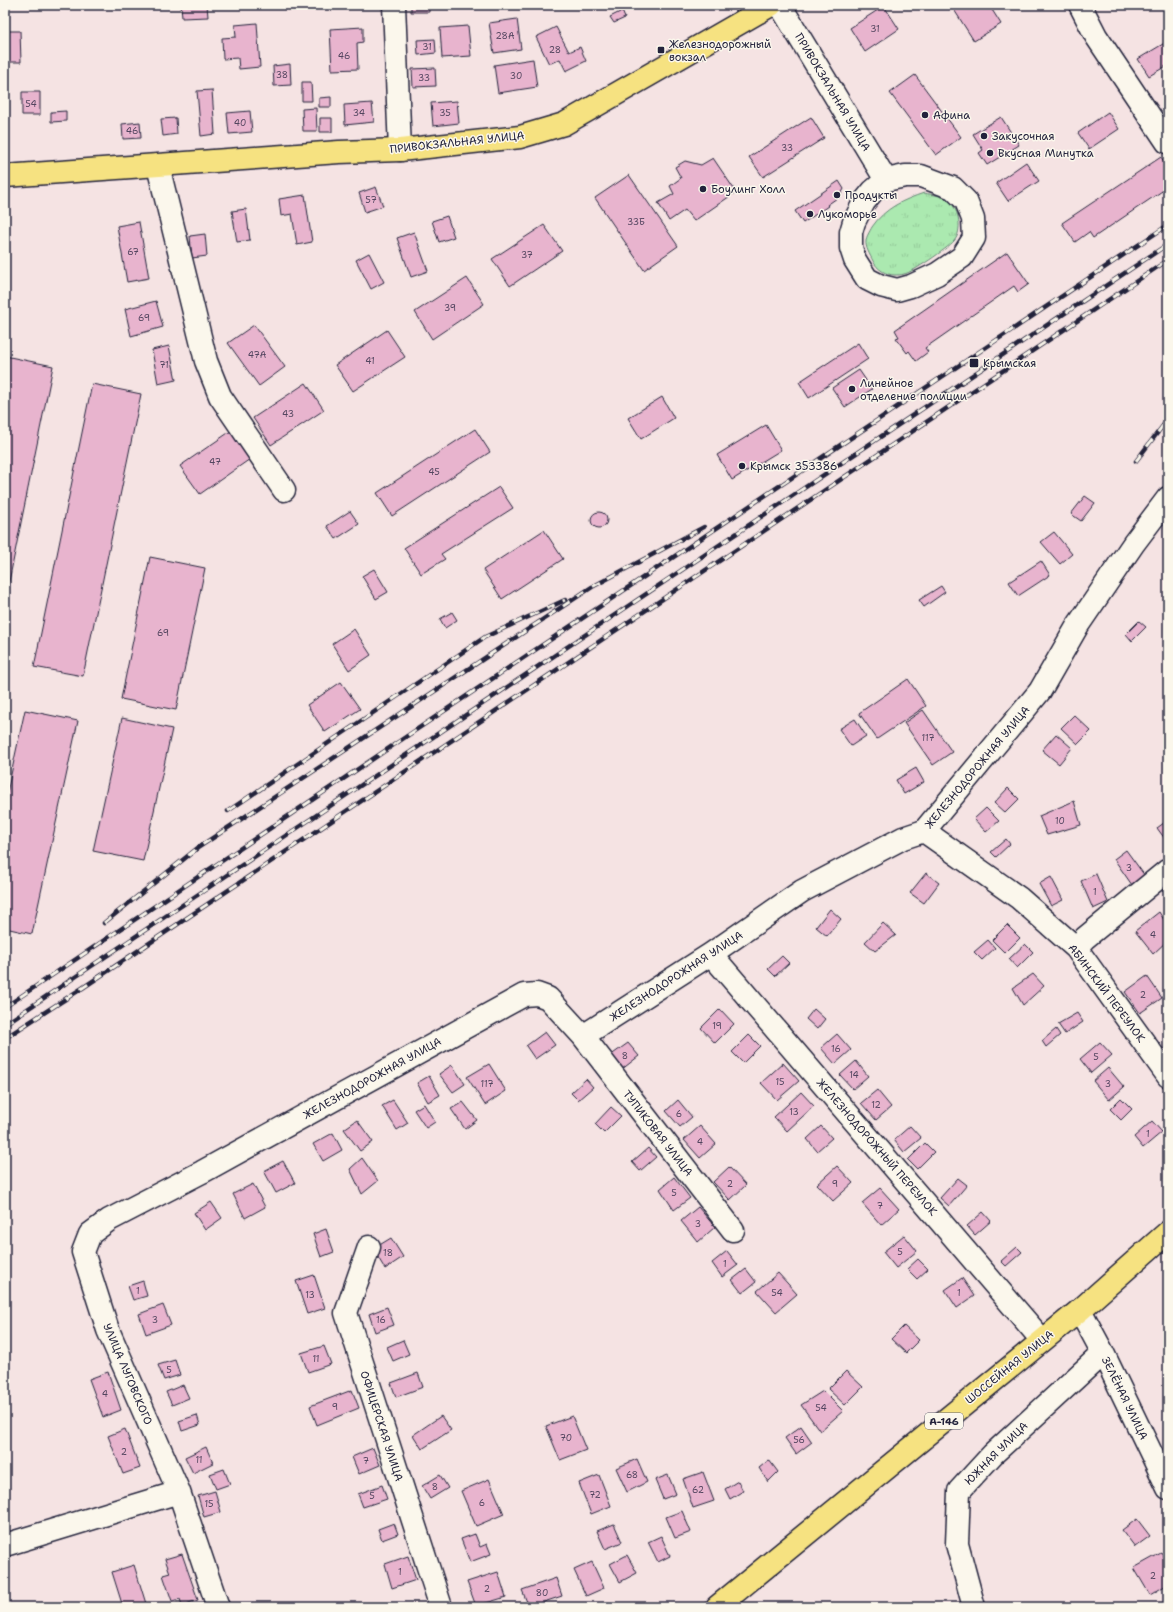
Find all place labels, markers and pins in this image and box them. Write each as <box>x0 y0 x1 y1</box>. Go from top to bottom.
place label: Железнодорожный вокзал <box>669 37 771 65</box>
marker: Железнодорожный вокзал <box>656 45 666 55</box>
place label: Афина <box>933 108 970 123</box>
marker: Афина <box>920 110 930 120</box>
place label: Закусочная <box>992 129 1055 144</box>
marker: Закусочная <box>979 131 989 141</box>
place label: Вкусная Минутка <box>998 146 1094 161</box>
marker: Вкусная Минутка <box>985 148 995 158</box>
place label: Боулинг Холл <box>711 182 785 197</box>
marker: Боулинг Холл <box>698 184 708 194</box>
place label: Продукты <box>845 188 897 203</box>
marker: Продукты <box>832 190 842 200</box>
place label: Лукоморье <box>818 207 877 222</box>
marker: Лукоморье <box>805 209 815 219</box>
place label: Крымская <box>983 356 1036 371</box>
marker: Крымская <box>968 357 980 369</box>
place label: Линейное отделение полиции <box>860 376 967 404</box>
marker: Линейное отделение полиции <box>847 384 857 394</box>
place label: Крымск 353386 <box>750 459 838 474</box>
marker: Крымск 353386 <box>737 461 747 471</box>

